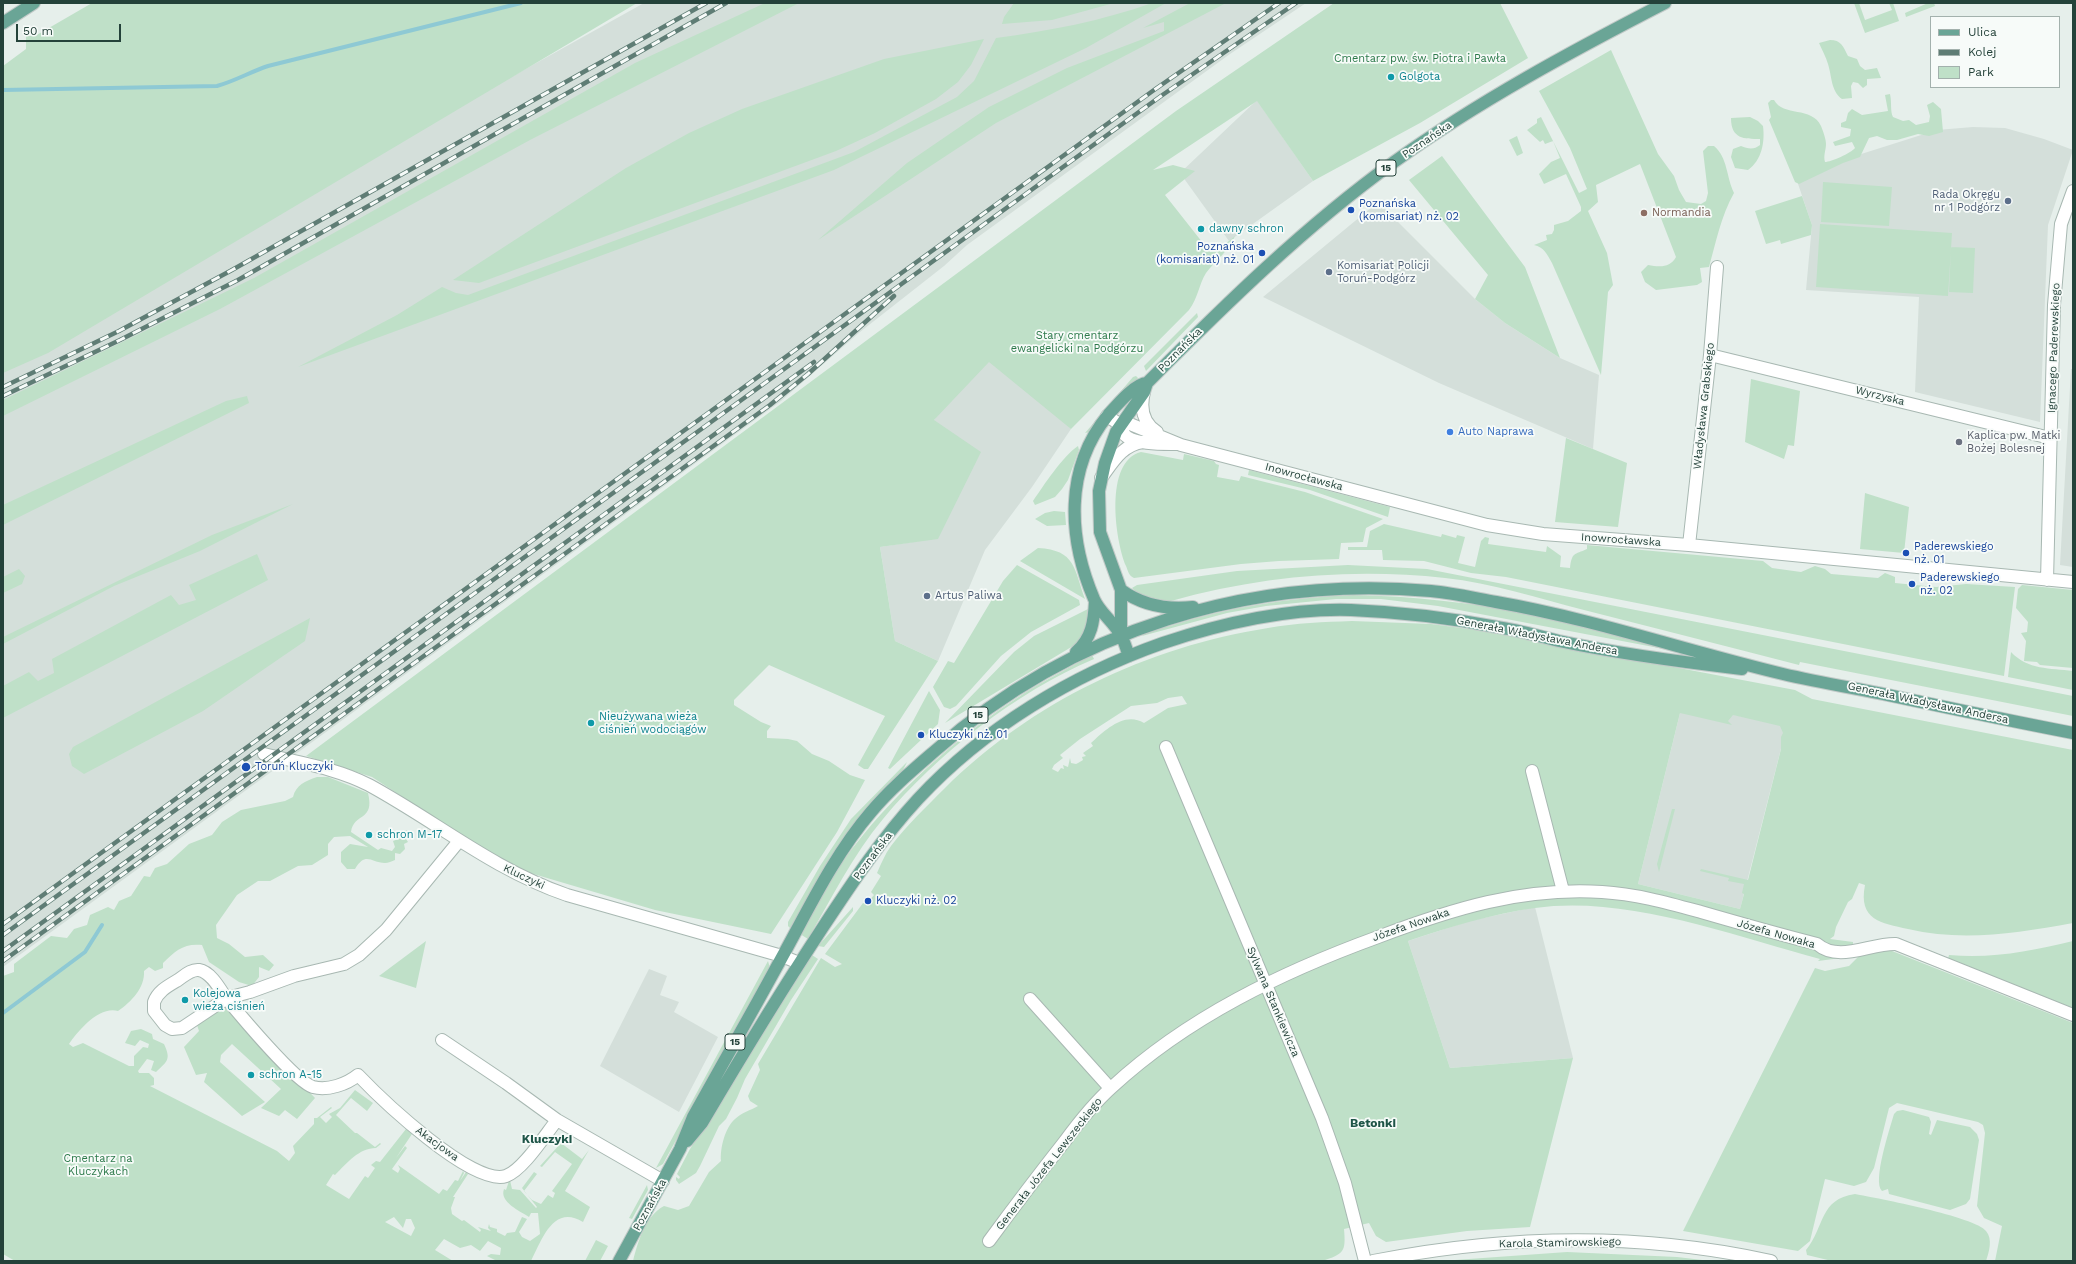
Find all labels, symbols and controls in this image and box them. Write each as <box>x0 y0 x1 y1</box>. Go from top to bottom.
scale bar <box>18 16 123 42</box>
legend <box>1930 16 2060 88</box>
text: 50 m <box>23 24 53 38</box>
text: Ulica <box>1968 25 1997 39</box>
text: Kolej <box>1968 45 1996 59</box>
park label: Cmentarz pw. św. Piotra i Pawła <box>1334 52 1506 66</box>
text: Park <box>1968 65 1994 79</box>
place label: Golgota <box>1399 70 1440 84</box>
marker: Golgota <box>1386 72 1396 82</box>
street label: Poznańska <box>1400 119 1454 161</box>
road number: 15 <box>1376 160 1396 176</box>
place label: Rada Okręgu nr 1 Podgórz <box>1932 188 2000 214</box>
marker: Rada Okręgu nr 1 Podgórz <box>2003 196 2013 206</box>
place label: Poznańska (komisariat) nż. 02 <box>1359 197 1459 223</box>
marker: Poznańska (komisariat) nż. 02 <box>1346 205 1356 215</box>
place label: Normandia <box>1652 206 1711 220</box>
marker: Normandia <box>1639 208 1649 218</box>
place label: dawny schron <box>1209 222 1284 236</box>
marker: dawny schron <box>1196 224 1206 234</box>
place label: Poznańska (komisariat) nż. 01 <box>1156 240 1254 266</box>
marker: Poznańska (komisariat) nż. 01 <box>1257 248 1267 258</box>
place label: Komisariat Policji Toruń-Podgórz <box>1337 259 1429 285</box>
marker: Komisariat Policji Toruń-Podgórz <box>1324 267 1334 277</box>
street label: Ignacego Paderewskiego <box>2045 283 2063 413</box>
street label: Poznańska <box>1155 325 1205 375</box>
park label: Stary cmentarz ewangelicki na Podgórzu <box>1011 329 1143 355</box>
street label: Władysława Grabskiego <box>1691 342 1717 470</box>
street label: Wyrzyska <box>1854 384 1906 408</box>
place label: Auto Naprawa <box>1458 425 1534 439</box>
marker: Auto Naprawa <box>1445 427 1455 437</box>
place label: Kaplica pw. Matki Bożej Bolesnej <box>1967 429 2060 455</box>
marker: Kaplica pw. Matki Bożej Bolesnej <box>1954 437 1964 447</box>
street label: Inowrocławska <box>1264 460 1344 494</box>
street label: Inowrocławska <box>1581 531 1661 549</box>
place label: Paderewskiego nż. 01 <box>1914 540 1994 566</box>
marker: Paderewskiego nż. 01 <box>1901 548 1911 558</box>
place label: Paderewskiego nż. 02 <box>1920 571 2000 597</box>
marker: Paderewskiego nż. 02 <box>1907 579 1917 589</box>
place label: Artus Paliwa <box>935 589 1002 603</box>
marker: Artus Paliwa <box>922 591 932 601</box>
street label: Generała Władysława Andersa <box>1455 614 1619 658</box>
street label: Generała Władysława Andersa <box>1846 680 2010 726</box>
road number: 15 <box>968 707 988 723</box>
place label: Nieużywana wieża ciśnień wodociągów <box>599 710 706 736</box>
marker: Nieużywana wieża ciśnień wodociągów <box>586 718 596 728</box>
place label: Kluczyki nż. 01 <box>929 728 1007 742</box>
marker: Kluczyki nż. 01 <box>916 730 926 740</box>
place label: Toruń Kluczyki <box>255 760 333 774</box>
marker: Toruń Kluczyki <box>240 761 252 773</box>
place label: schron M-17 <box>377 828 442 842</box>
street label: Poznańska <box>851 829 895 883</box>
marker: schron M-17 <box>364 830 374 840</box>
street label: Kluczyki <box>501 862 547 892</box>
place label: Kluczyki nż. 02 <box>876 894 957 908</box>
marker: Kluczyki nż. 02 <box>863 896 873 906</box>
street label: Józefa Nowaka <box>1371 906 1451 944</box>
street label: Józefa Nowaka <box>1735 917 1817 951</box>
street label: Sylwana Stankiewicza <box>1244 945 1302 1059</box>
place label: Kolejowa wieża ciśnień <box>193 987 265 1013</box>
marker: Kolejowa wieża ciśnień <box>180 995 190 1005</box>
road number: 15 <box>725 1034 745 1050</box>
place label: schron A-15 <box>259 1068 322 1082</box>
marker: schron A-15 <box>246 1070 256 1080</box>
street label: Generała Józefa Lewszeckiego <box>993 1095 1105 1233</box>
district label: Betonki <box>1350 1116 1396 1130</box>
street label: Akacjowa <box>413 1124 461 1164</box>
district label: Kluczyki <box>522 1132 572 1146</box>
park label: Cmentarz na Kluczykach <box>63 1152 133 1178</box>
street label: Poznańska <box>630 1177 670 1233</box>
street label: Karola Stamirowskiego <box>1499 1235 1621 1251</box>

